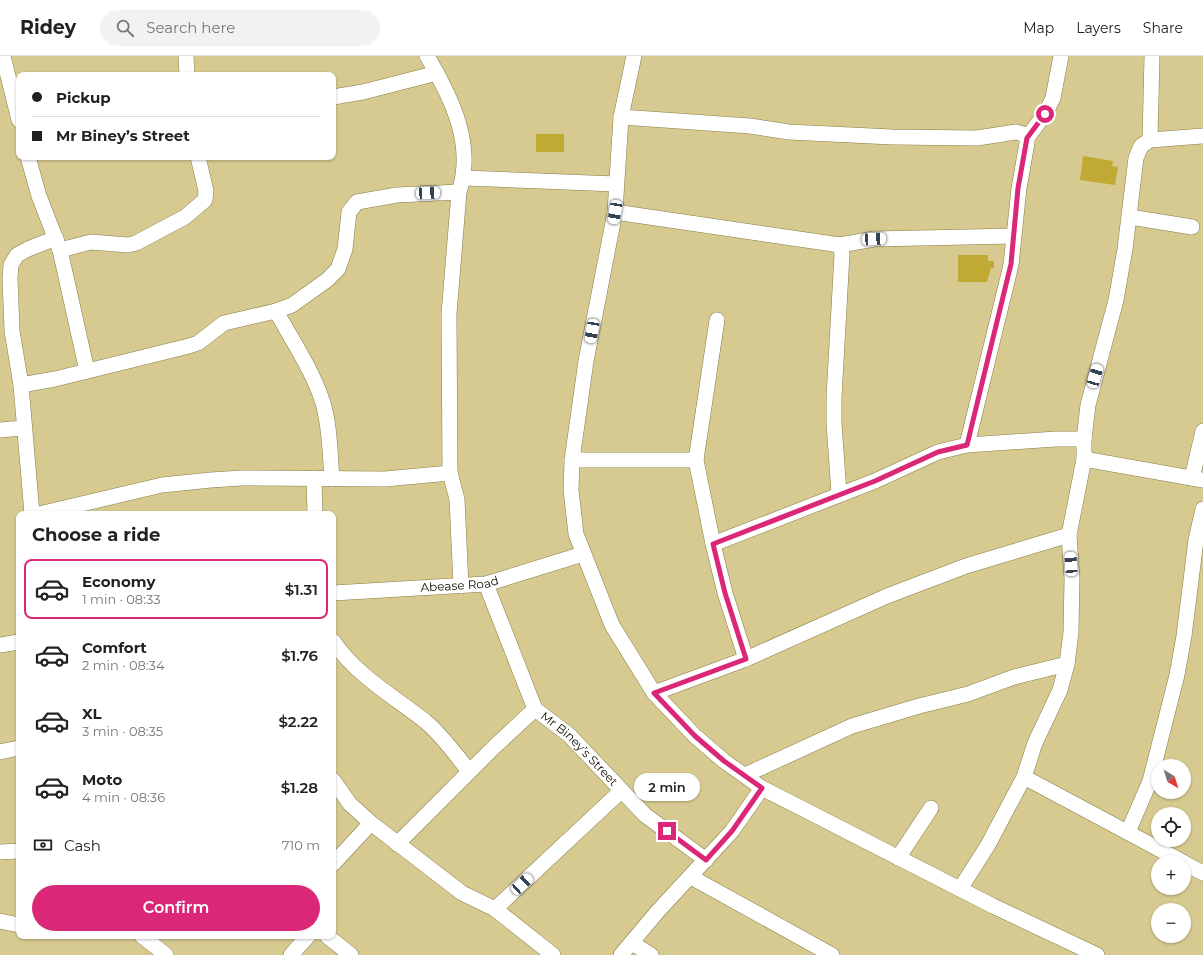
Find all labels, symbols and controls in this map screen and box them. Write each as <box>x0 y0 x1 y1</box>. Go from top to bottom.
search box <box>100 10 380 46</box>
text: Ridey <box>20 16 76 39</box>
icon: search <box>114 17 136 39</box>
text: Search here <box>146 18 235 37</box>
text: Map <box>1023 19 1054 37</box>
text: Layers <box>1076 19 1121 37</box>
text: Share <box>1143 19 1183 37</box>
text: Pickup <box>56 88 111 107</box>
route start <box>1036 105 1054 123</box>
text: Mr Biney’s Street <box>56 126 190 145</box>
car <box>416 186 440 200</box>
car <box>607 199 623 225</box>
car <box>862 232 886 246</box>
car <box>584 318 600 344</box>
car <box>1086 363 1104 389</box>
text: Choose a ride <box>32 524 160 546</box>
car <box>1064 552 1078 576</box>
icon: car <box>34 571 70 607</box>
text: Economy <box>82 572 155 591</box>
street label: Abease Road <box>420 573 501 595</box>
text: $1.31 <box>285 580 318 599</box>
text: 1 min · 08:33 <box>82 591 161 607</box>
icon: car <box>34 637 70 673</box>
text: Comfort <box>82 638 147 657</box>
text: $1.76 <box>281 646 318 665</box>
text: 2 min · 08:34 <box>82 657 165 673</box>
icon: car <box>34 703 70 739</box>
text: XL <box>82 704 101 723</box>
street label: Mr Biney’s Street <box>538 708 621 789</box>
text: $2.22 <box>278 712 318 731</box>
text: 3 min · 08:35 <box>82 723 163 739</box>
north arrow <box>1151 759 1191 799</box>
map controls <box>1151 759 1191 943</box>
icon: car <box>34 769 70 805</box>
text: Moto <box>82 770 122 789</box>
callout: 2 min <box>634 773 700 801</box>
text: $1.28 <box>281 778 318 797</box>
text: 2 min <box>648 779 686 795</box>
text: 4 min · 08:36 <box>82 789 165 805</box>
button: locate <box>1151 807 1191 847</box>
route end <box>658 822 676 840</box>
icon: cash <box>32 834 54 856</box>
text: Cash <box>64 836 101 855</box>
text: 710 m <box>282 837 320 853</box>
button: + <box>1151 855 1191 895</box>
car <box>509 871 535 897</box>
button: Confirm <box>32 885 320 931</box>
button: − <box>1151 903 1191 943</box>

